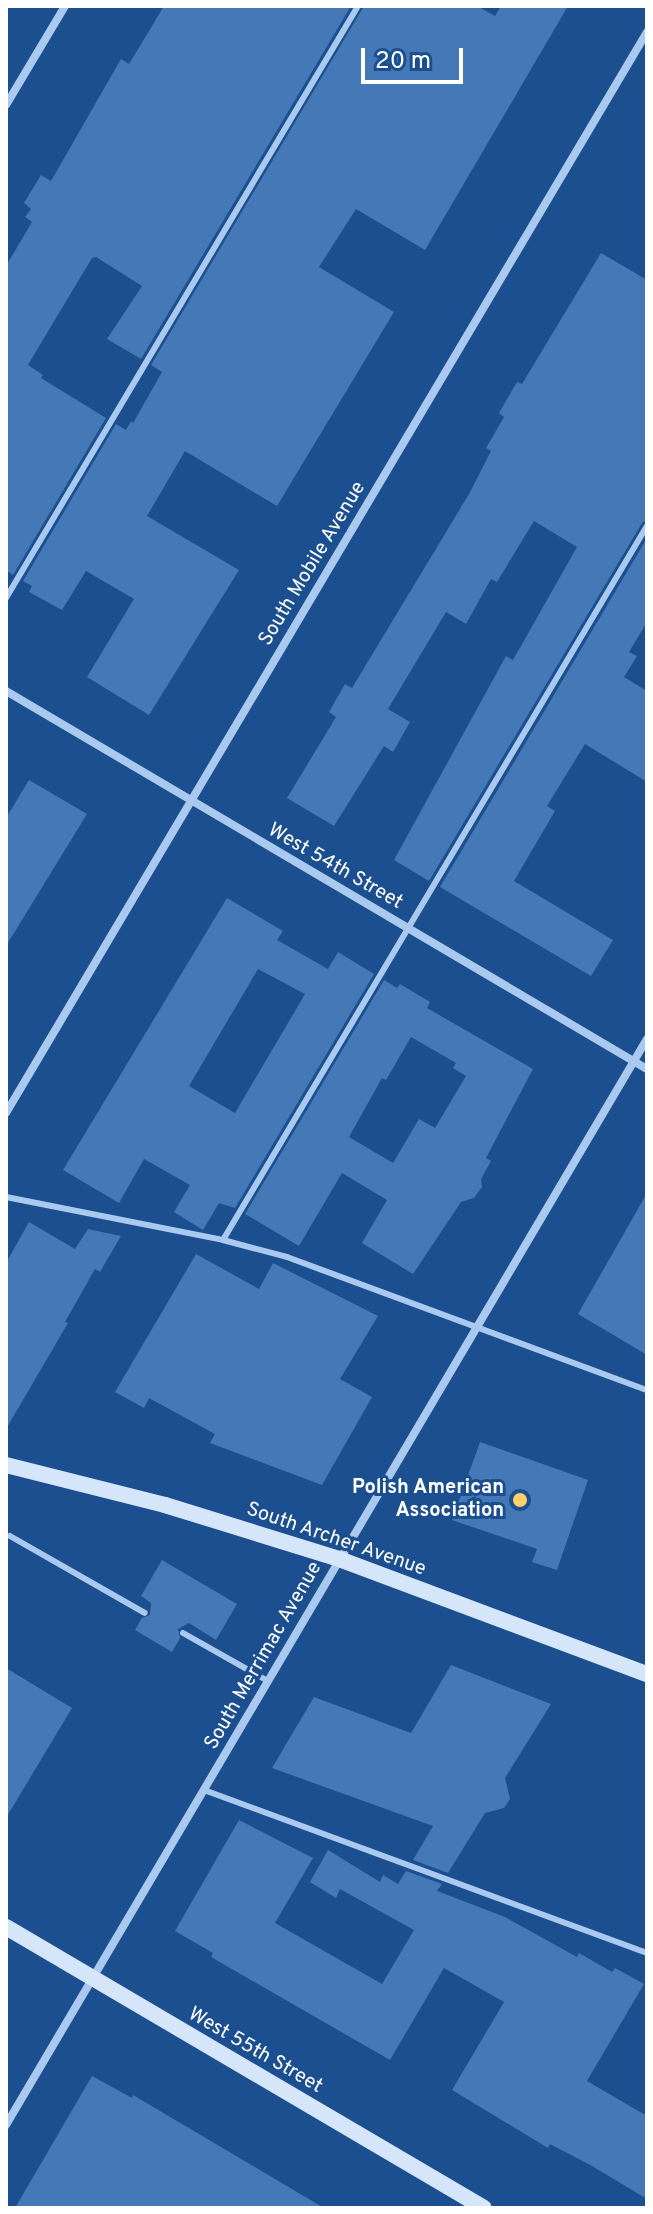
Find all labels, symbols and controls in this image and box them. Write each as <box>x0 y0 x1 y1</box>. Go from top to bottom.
scale bar <box>365 32 467 82</box>
text: 20 m <box>375 47 431 77</box>
street label: South Mobile Avenue <box>254 477 372 651</box>
street label: West 54th Street <box>263 819 407 915</box>
place label: Polish American Association <box>351 1476 504 1523</box>
marker: Polish American Association <box>511 1491 529 1509</box>
street label: South Archer Avenue <box>242 1498 430 1582</box>
street label: South Merrimac Avenue <box>200 1557 328 1755</box>
street label: West 55th Street <box>183 2003 327 2099</box>

